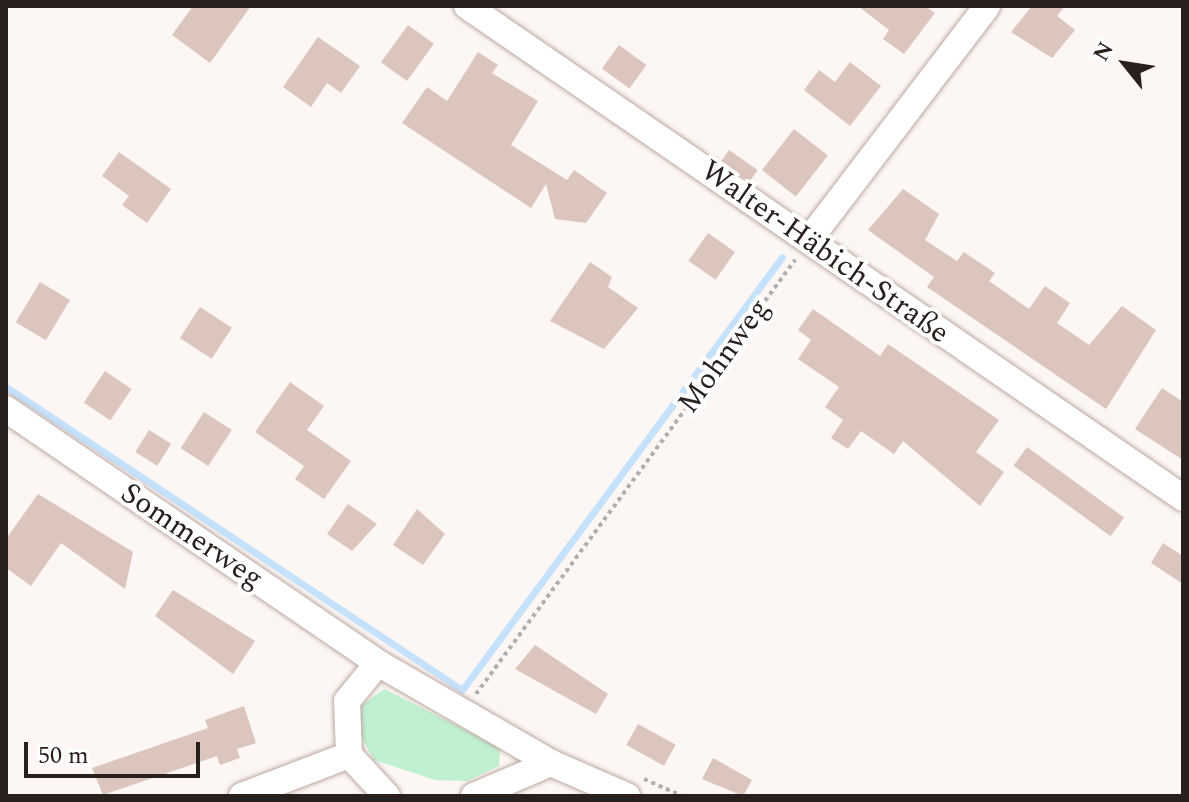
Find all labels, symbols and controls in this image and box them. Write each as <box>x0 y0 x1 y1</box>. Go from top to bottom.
north arrow <box>1085 24 1165 104</box>
text: N <box>1085 36 1123 68</box>
street label: Walter-Häbich-Straße <box>694 153 956 351</box>
street label: Mohnweg <box>670 292 778 420</box>
street label: Sommerweg <box>114 475 270 597</box>
scale bar <box>28 726 204 776</box>
text: 50 m <box>38 738 89 774</box>

